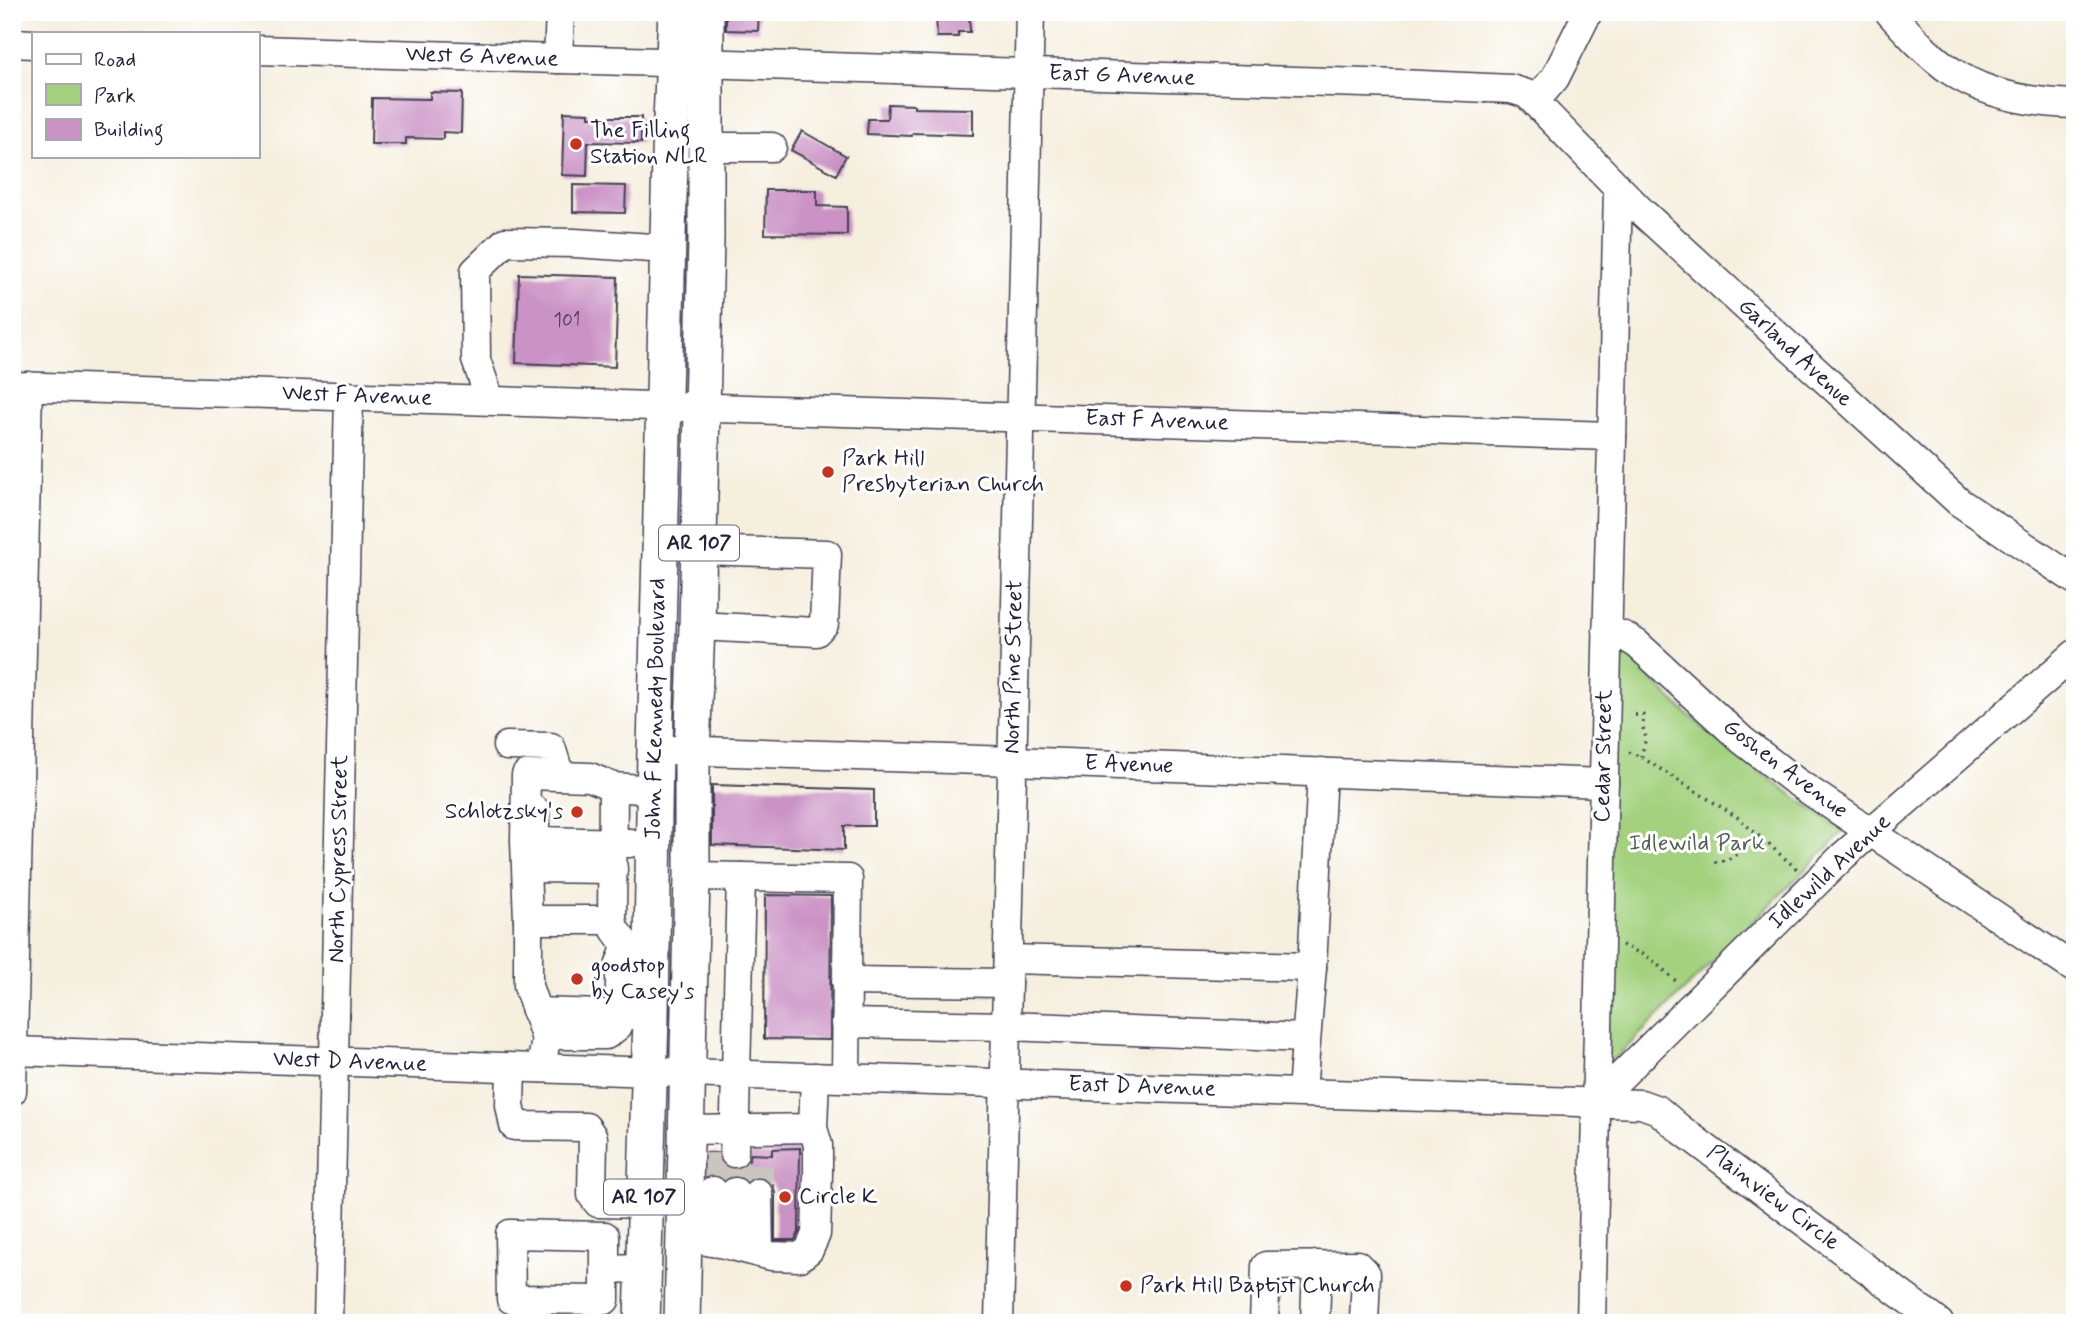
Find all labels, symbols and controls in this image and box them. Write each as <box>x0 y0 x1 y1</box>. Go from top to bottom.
legend <box>32 32 259 158</box>
street label: West G Avenue <box>405 39 559 75</box>
text: Road <box>94 46 136 74</box>
street label: East G Avenue <box>1048 58 1196 94</box>
text: Park <box>94 82 136 110</box>
text: Building <box>94 116 164 146</box>
place label: The Filling Station NLR <box>590 116 708 172</box>
marker: The Filling Station NLR <box>568 136 584 152</box>
street label: Garland Avenue <box>1731 292 1859 414</box>
house number: 101 <box>554 308 580 333</box>
street label: West F Avenue <box>281 378 433 414</box>
street label: East F Avenue <box>1085 403 1229 439</box>
place label: Park Hill Presbyterian Church <box>842 444 1044 500</box>
marker: Park Hill Presbyterian Church <box>820 464 836 480</box>
road number: AR 107 <box>659 526 739 560</box>
street label: John F Kennedy Boulevard <box>639 578 673 840</box>
street label: North Pine Street <box>997 579 1031 754</box>
street label: Cedar Street <box>1588 689 1620 823</box>
street label: Goshen Avenue <box>1716 712 1854 826</box>
street label: E Avenue <box>1084 748 1174 782</box>
street label: North Cypress Street <box>322 754 356 963</box>
place label: Schlotzsky's <box>445 797 563 827</box>
marker: Schlotzsky's <box>569 804 585 820</box>
street label: Idlewild Avenue <box>1762 808 1898 936</box>
park label: Idlewild Park <box>1629 829 1765 859</box>
place label: goodstop by Casey's <box>591 951 694 1007</box>
marker: goodstop by Casey's <box>569 971 585 987</box>
street label: West D Avenue <box>273 1044 427 1080</box>
street label: East D Avenue <box>1068 1069 1216 1105</box>
street label: Plainview Circle <box>1700 1138 1846 1258</box>
road number: AR 107 <box>604 1180 684 1214</box>
place label: Circle K <box>799 1182 878 1212</box>
marker: Circle K <box>777 1189 793 1205</box>
place label: Park Hill Baptist Church <box>1140 1271 1375 1301</box>
marker: Park Hill Baptist Church <box>1118 1278 1134 1294</box>

